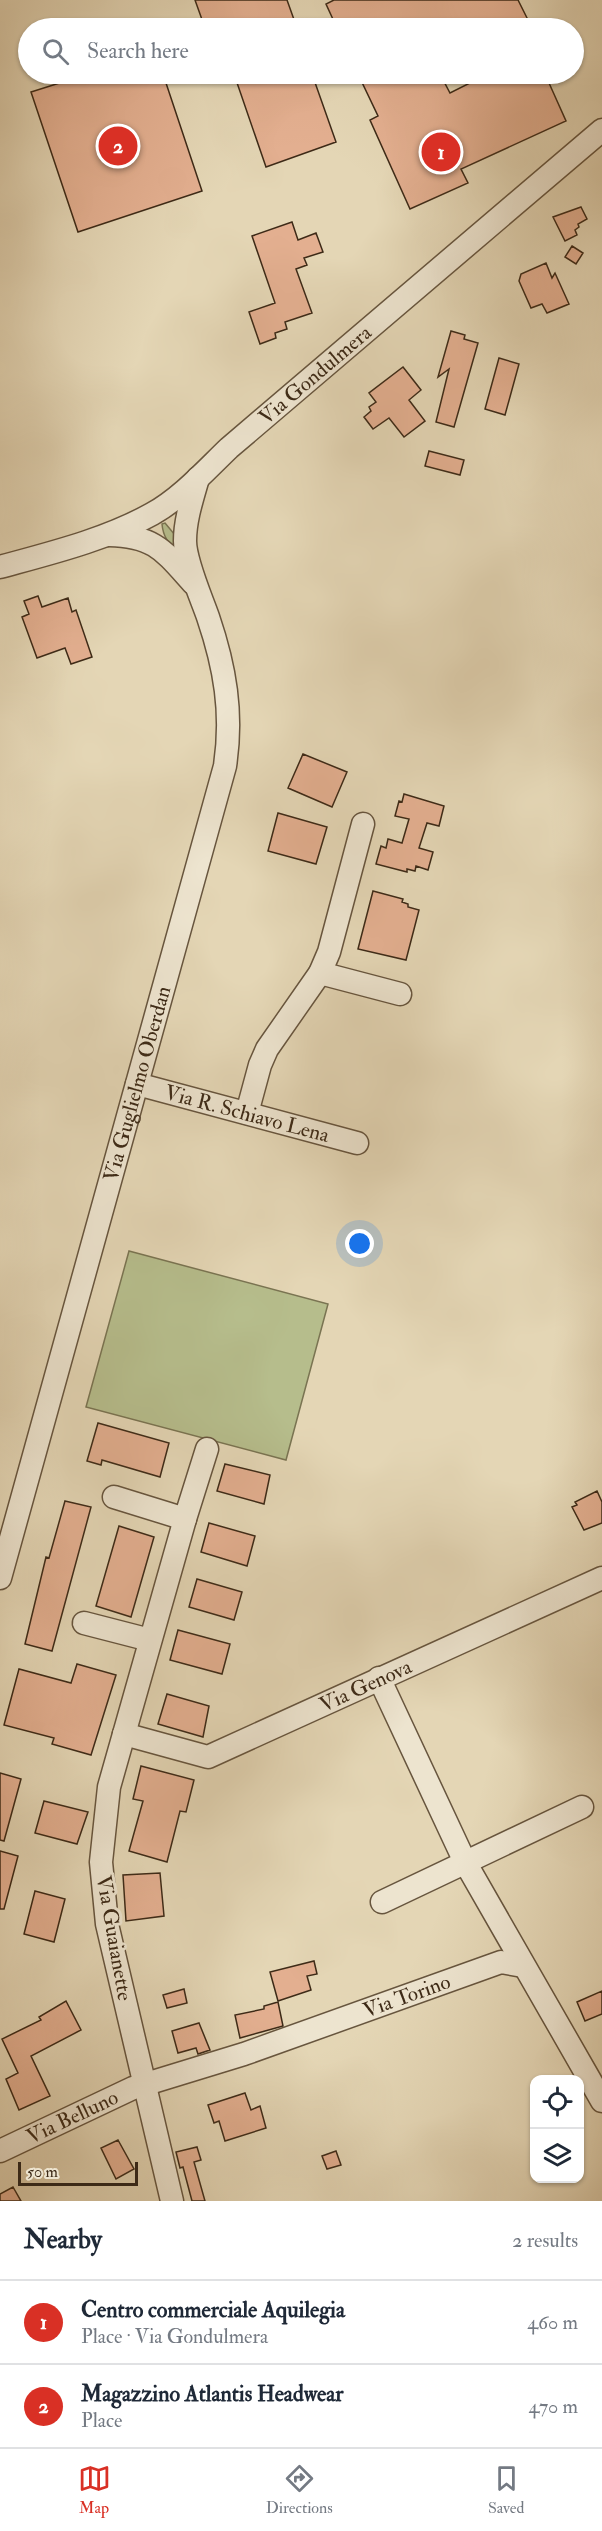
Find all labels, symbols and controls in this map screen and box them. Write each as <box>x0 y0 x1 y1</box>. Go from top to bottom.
search box <box>18 18 584 84</box>
icon: search <box>39 35 72 68</box>
text: Search here <box>87 37 189 65</box>
pin: 2 <box>98 124 138 168</box>
pin: 1 <box>422 130 460 174</box>
street label: Via Gondulmera <box>253 319 377 430</box>
street label: Via Guglielmo Oberdan <box>97 983 177 1184</box>
street label: Via R. Schiavo Lena <box>162 1079 333 1149</box>
your location <box>345 1229 374 1258</box>
street label: Via Genova <box>315 1653 416 1718</box>
street label: Via Guaianette <box>90 1873 138 2003</box>
street label: Via Torino <box>359 1968 454 2024</box>
map controls <box>530 2075 584 2183</box>
button: locate <box>530 2075 584 2129</box>
street label: Via Belluno <box>22 2083 123 2150</box>
button: layers <box>530 2129 584 2183</box>
scale bar <box>18 2159 138 2186</box>
text: 50 m <box>27 2162 58 2182</box>
text: Nearby <box>24 2224 102 2256</box>
text: 2 results <box>512 2228 578 2253</box>
text: Centro commerciale Aquilegia <box>81 2296 345 2324</box>
text: 1 <box>40 2310 47 2335</box>
text: 460 m <box>527 2310 578 2335</box>
text: Place · Via Gondulmera <box>81 2324 268 2349</box>
text: Magazzino Atlantis Headwear <box>81 2380 344 2408</box>
text: 2 <box>38 2394 49 2419</box>
text: 470 m <box>529 2394 578 2419</box>
text: Place <box>81 2408 122 2433</box>
tab: Map <box>78 2462 111 2518</box>
tab: Directions <box>266 2462 333 2518</box>
tab: Saved <box>488 2462 524 2518</box>

